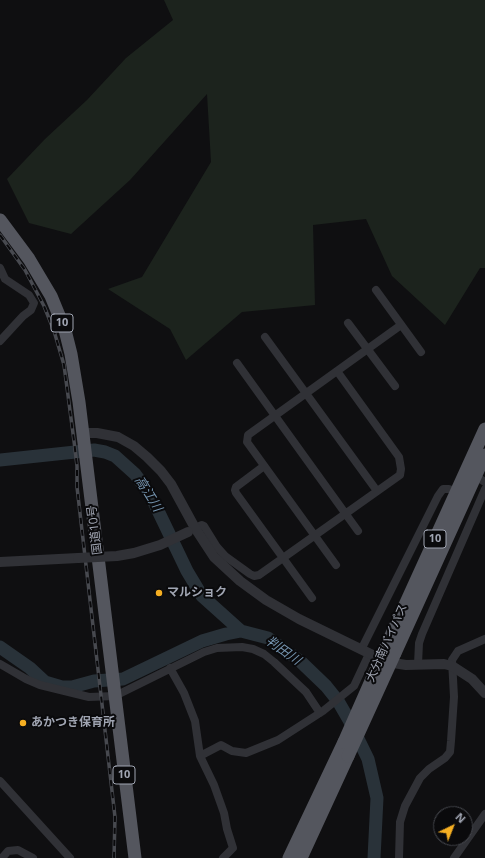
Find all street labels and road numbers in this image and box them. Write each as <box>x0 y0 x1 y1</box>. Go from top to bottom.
road number: 10 <box>51 314 73 332</box>
street label: 国道10号 <box>85 504 105 556</box>
road number: 10 <box>424 530 446 548</box>
street label: 大分南バイパス <box>363 602 411 684</box>
road number: 10 <box>113 766 135 784</box>

